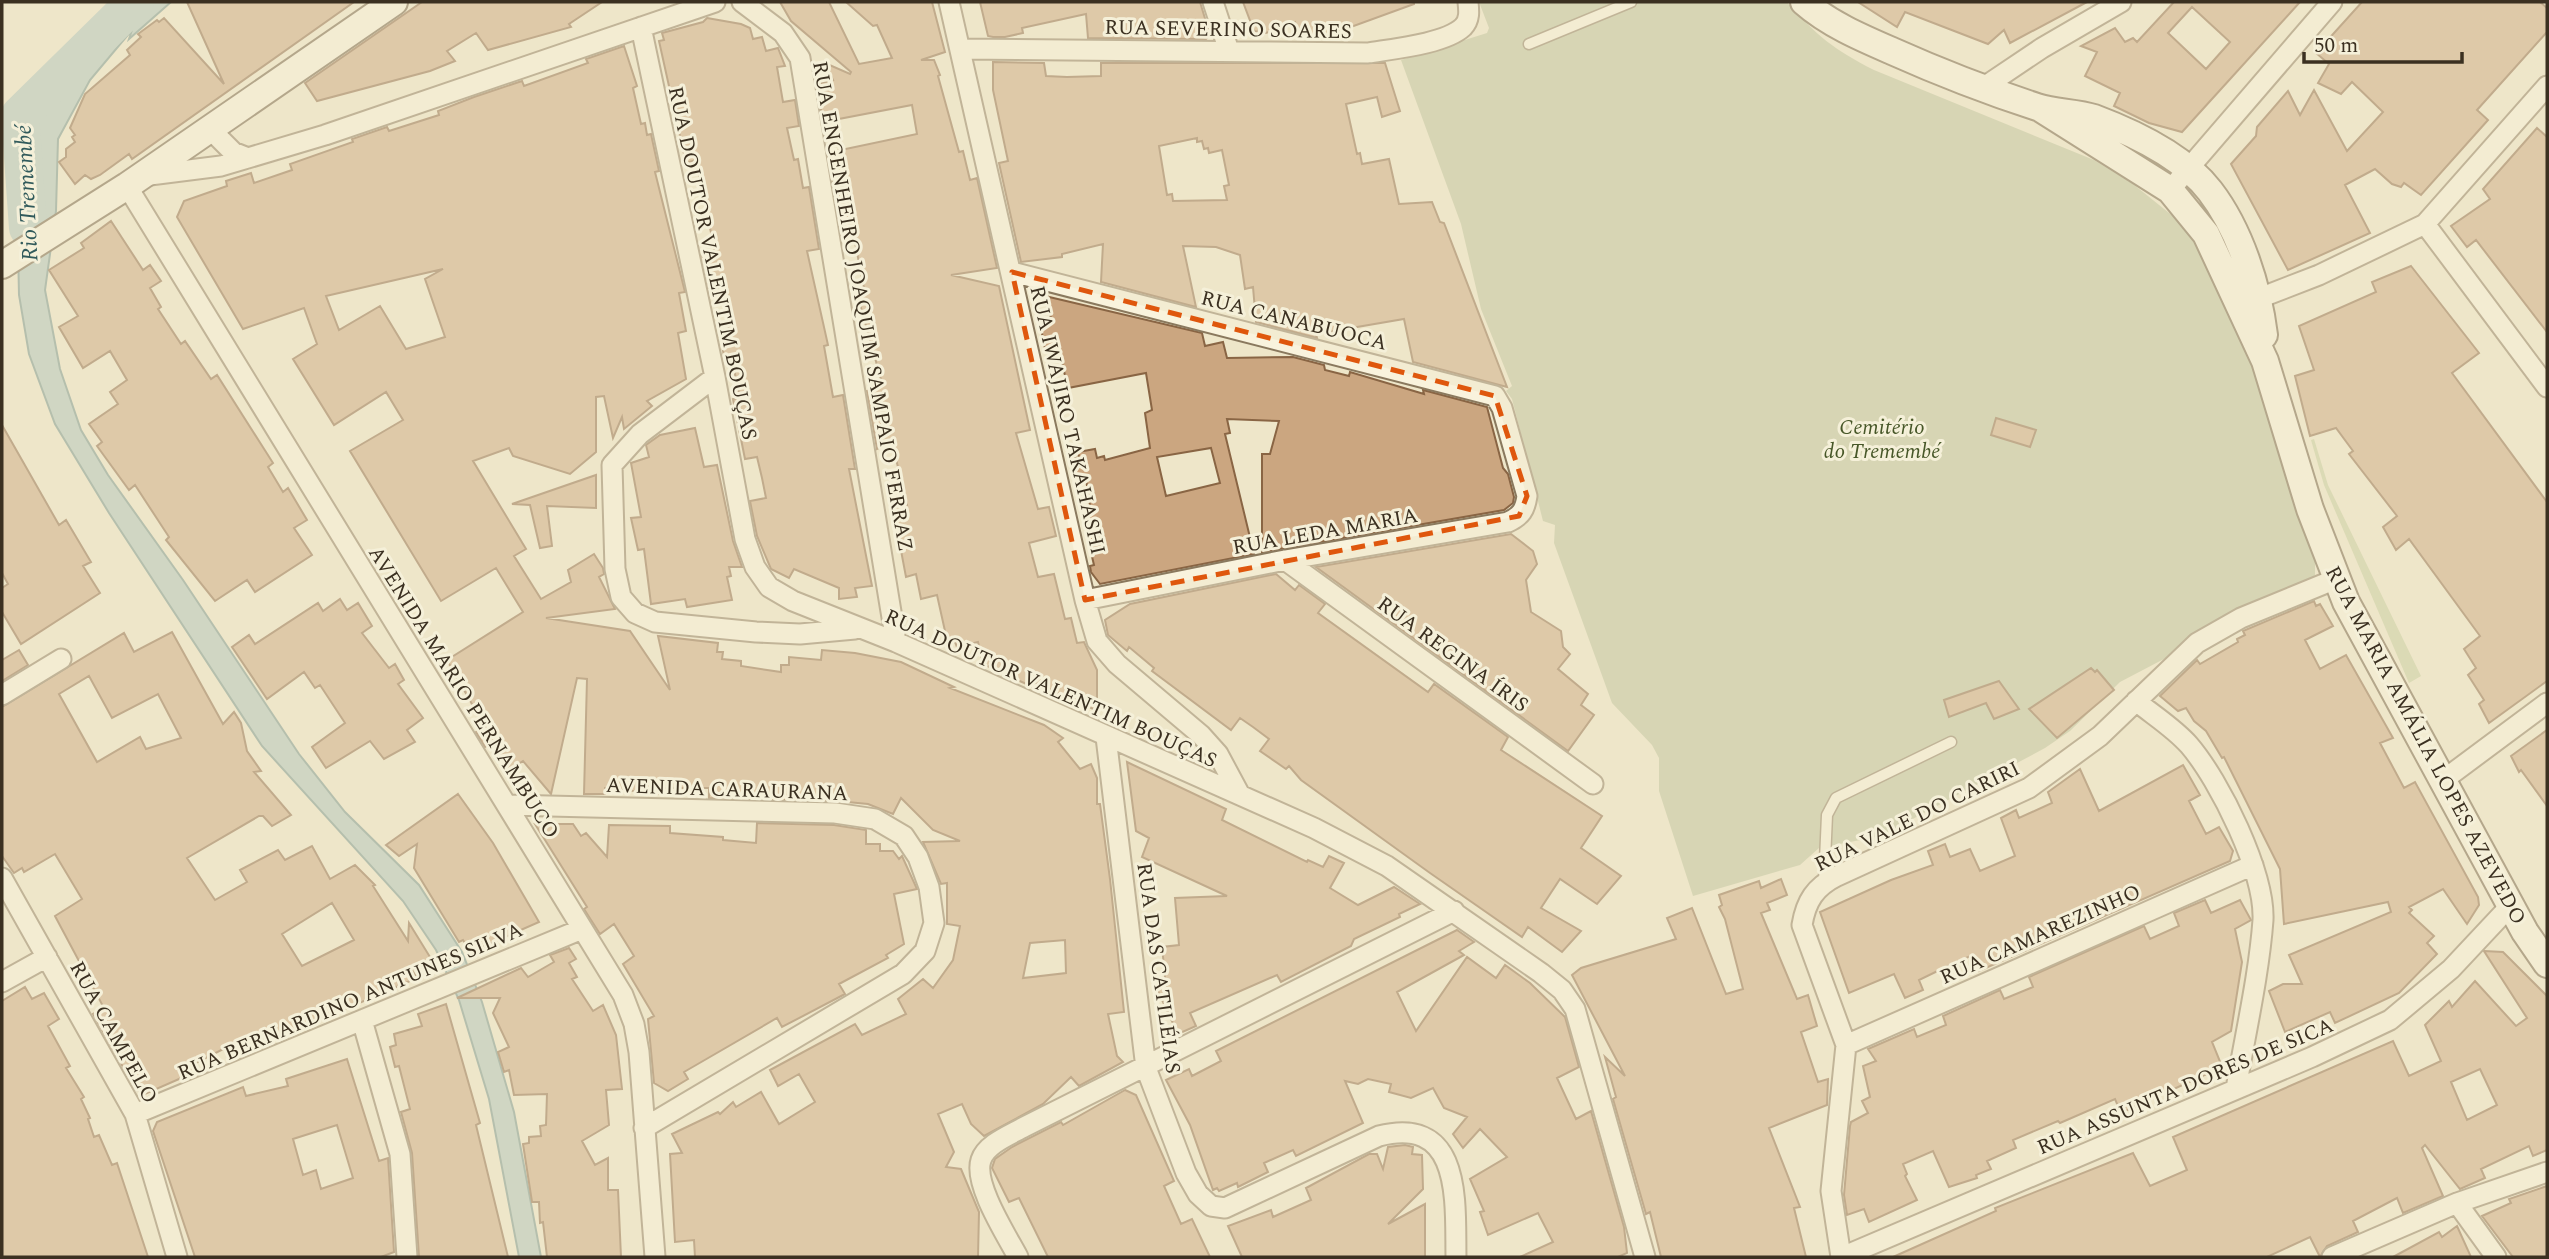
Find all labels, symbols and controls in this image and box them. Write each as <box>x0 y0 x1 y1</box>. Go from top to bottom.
street label: RUA SEVERINO SOARES <box>1104 12 1352 48</box>
scale bar <box>2304 21 2462 65</box>
text: 50 m <box>2314 30 2358 62</box>
street label: RUA ENGENHEIRO JOAQUIM SAMPAIO FERRAZ <box>803 58 921 554</box>
street label: RUA DOUTOR VALENTIM BOUÇAS <box>659 83 765 443</box>
water label: Rio Tremembé <box>6 122 49 262</box>
street label: RUA CANABUOCA <box>1197 282 1391 360</box>
street label: RUA IWAJIRO TAKAHASHI <box>1020 283 1114 558</box>
park label: Cemitério do Tremembé <box>1824 412 1942 468</box>
street label: RUA LEDA MARIA <box>1230 500 1421 564</box>
street label: AVENIDA MARIO PERNAMBUCO <box>359 540 567 845</box>
street label: RUA MARIA AMÁLIA LOPES AZEVEDO <box>2316 560 2534 931</box>
street label: RUA REGINA ÍRIS <box>1370 589 1535 721</box>
street label: RUA DOUTOR VALENTIM BOUÇAS <box>879 601 1222 777</box>
street label: RUA VALE DO CARIRI <box>1809 753 2026 881</box>
street label: AVENIDA CARAURANA <box>605 770 849 810</box>
street label: RUA DAS CATILÉIAS <box>1127 861 1189 1076</box>
street label: RUA CAMAREZINHO <box>1935 876 2146 994</box>
street label: RUA BERNARDINO ANTUNES SILVA <box>173 914 528 1089</box>
street label: RUA CAMPELO <box>61 955 166 1110</box>
street label: RUA ASSUNTA DORES DE SICA <box>2032 1010 2339 1164</box>

